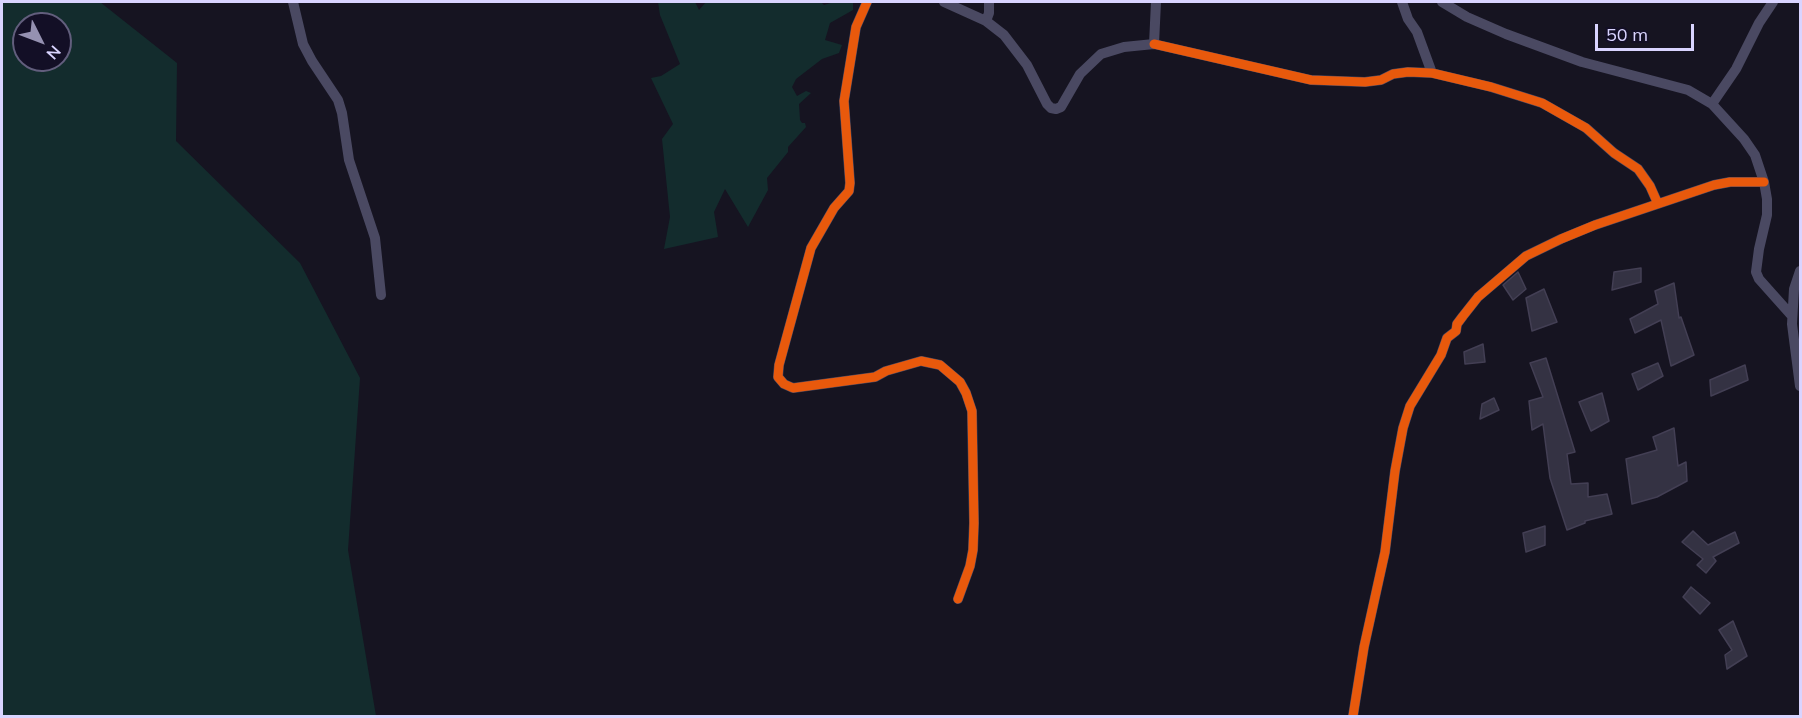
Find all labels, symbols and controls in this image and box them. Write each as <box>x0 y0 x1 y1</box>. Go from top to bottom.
north arrow <box>12 12 72 72</box>
scale bar <box>1598 12 1697 50</box>
text: 50 m <box>1606 23 1648 46</box>
text: N <box>42 42 65 64</box>

